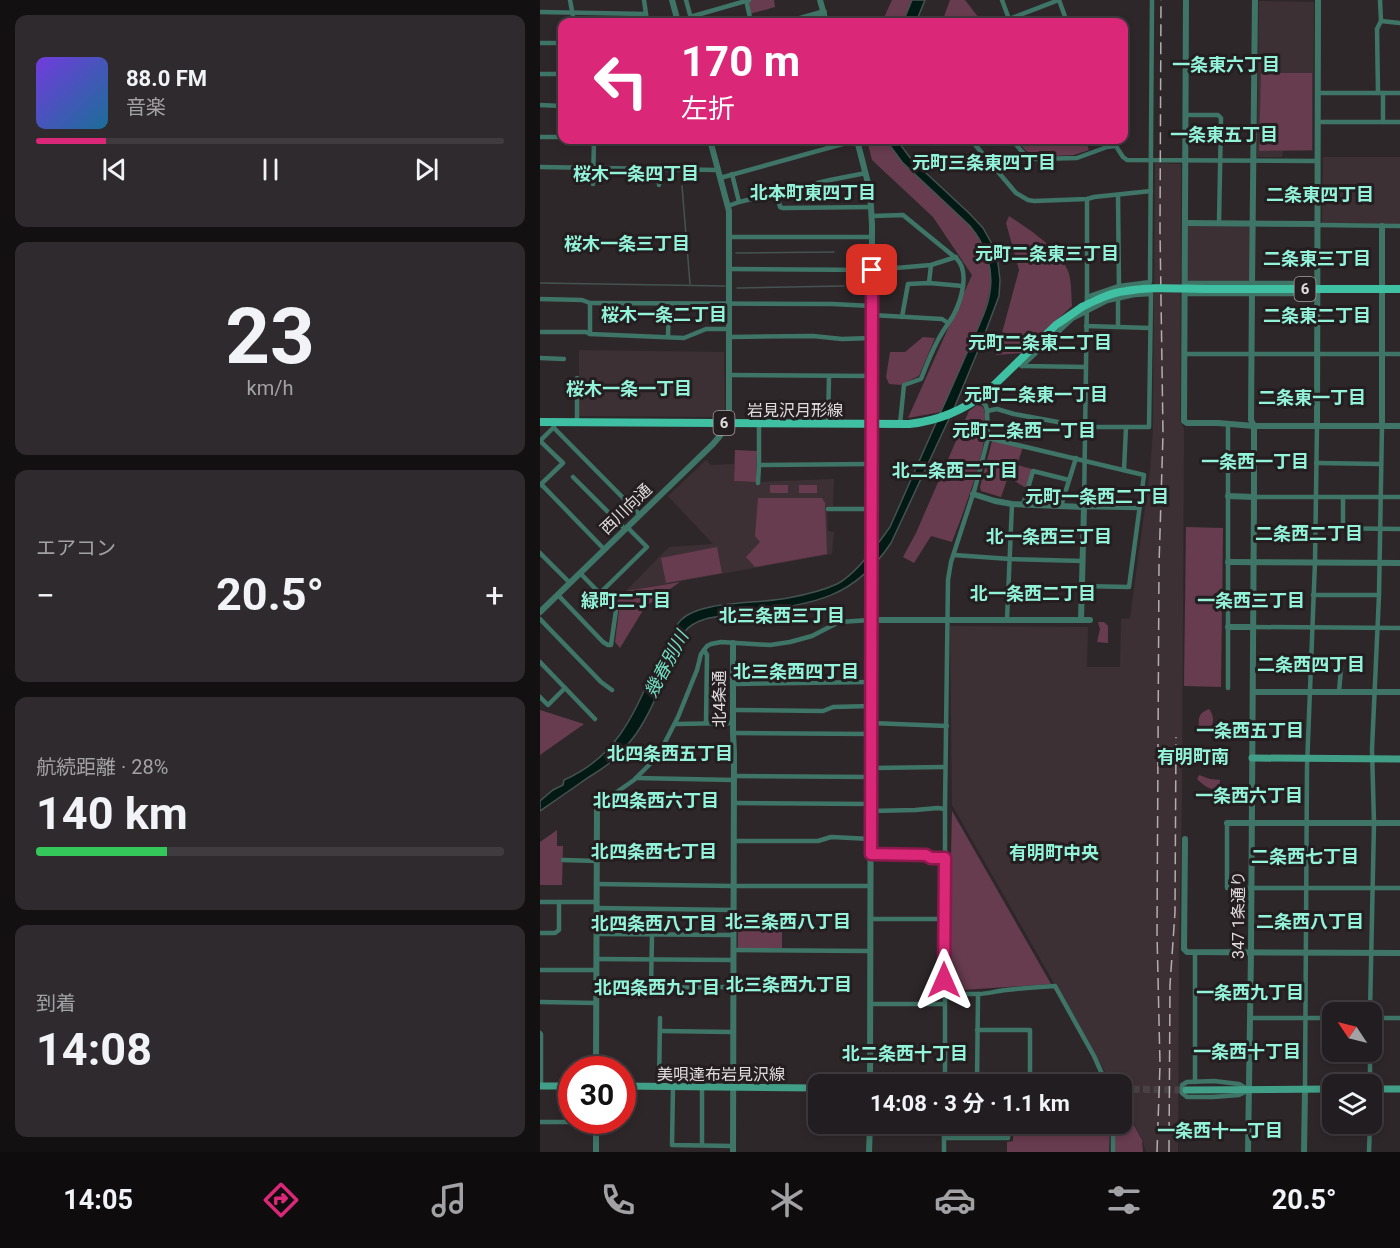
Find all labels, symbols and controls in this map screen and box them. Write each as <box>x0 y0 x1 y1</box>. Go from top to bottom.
text: 170 m <box>681 37 800 86</box>
icon: left <box>582 42 660 120</box>
district label: 一条東六丁目 <box>1172 54 1280 75</box>
text: 88.0 FM <box>126 66 207 91</box>
text: 左折 <box>681 93 735 125</box>
text: 音楽 <box>126 95 166 119</box>
district label: 一条東五丁目 <box>1170 124 1278 145</box>
district label: 元町三条東四丁目 <box>912 152 1056 173</box>
icon: previous <box>98 153 131 186</box>
icon: pause <box>254 153 287 186</box>
icon: next <box>410 153 443 186</box>
district label: 桜木一条四丁目 <box>573 163 699 184</box>
district label: 北本町東四丁目 <box>750 182 876 203</box>
district label: 二条東四丁目 <box>1266 184 1374 205</box>
district label: 桜木一条三丁目 <box>564 233 690 254</box>
district label: 元町二条東三丁目 <box>975 243 1119 264</box>
pin <box>846 244 897 295</box>
district label: 二条東三丁目 <box>1263 248 1371 269</box>
icon: arrive <box>855 253 888 286</box>
road number: 6 <box>1294 277 1316 301</box>
text: 23 <box>225 291 315 382</box>
district label: 桜木一条二丁目 <box>601 304 727 325</box>
district label: 二条東二丁目 <box>1263 305 1371 326</box>
district label: 元町二条東二丁目 <box>968 332 1112 353</box>
text: km/h <box>247 376 293 400</box>
district label: 桜木一条一丁目 <box>566 378 692 399</box>
district label: 元町二条東一丁目 <box>964 384 1108 405</box>
district label: 二条東一丁目 <box>1258 387 1366 408</box>
street label: 岩見沢月形線 <box>747 401 843 420</box>
road number: 6 <box>714 411 735 435</box>
district label: 元町二条西一丁目 <box>952 420 1096 441</box>
district label: 一条西一丁目 <box>1201 451 1309 472</box>
district label: 北二条西二丁目 <box>892 460 1018 481</box>
street label: 西川向通 <box>596 480 656 538</box>
district label: 元町一条西二丁目 <box>1025 486 1169 507</box>
district label: 二条西二丁目 <box>1255 523 1363 544</box>
district label: 北一条西三丁目 <box>986 526 1112 547</box>
text: エアコン <box>36 536 116 560</box>
text: 20.5° <box>216 568 324 621</box>
text: − <box>36 576 55 615</box>
text: + <box>485 576 504 615</box>
district label: 北一条西二丁目 <box>970 583 1096 604</box>
district label: 緑町二丁目 <box>581 590 671 611</box>
district label: 一条西三丁目 <box>1197 590 1305 611</box>
district label: 北三条西三丁目 <box>719 605 845 626</box>
water label: 幾春別川 <box>640 626 693 701</box>
district label: 二条西四丁目 <box>1257 654 1365 675</box>
district label: 北三条西四丁目 <box>733 661 859 682</box>
street label: 北4条通 <box>710 671 729 728</box>
district label: 一条西五丁目 <box>1196 720 1304 741</box>
district label: 北四条西五丁目 <box>607 743 733 764</box>
district label: 有明町南 <box>1157 746 1229 767</box>
text: 航続距離 · 28% <box>36 755 168 779</box>
district label: 一条西六丁目 <box>1195 785 1303 806</box>
text: 140 km <box>36 787 188 840</box>
district label: 北四条西六丁目 <box>593 790 719 811</box>
district label: 北四条西七丁目 <box>591 841 717 862</box>
district label: 有明町中央 <box>1009 842 1099 863</box>
district label: 二条西七丁目 <box>1251 846 1359 867</box>
street label: 347 1条通り <box>1229 871 1248 959</box>
district label: 北三条西八丁目 <box>725 911 851 932</box>
district label: 二条西八丁目 <box>1256 911 1364 932</box>
district label: 北四条西八丁目 <box>591 913 717 934</box>
position arrow <box>912 948 976 1012</box>
district label: 北三条西九丁目 <box>726 974 852 995</box>
district label: 北四条西九丁目 <box>594 977 720 998</box>
district label: 一条西九丁目 <box>1196 982 1304 1003</box>
text: 到着 <box>36 991 76 1015</box>
north arrow <box>1322 1002 1382 1062</box>
map controls <box>1322 1002 1382 1134</box>
text: 14:08 <box>36 1023 152 1076</box>
district label: 一条西十丁目 <box>1193 1041 1301 1062</box>
district label: 北二条西十丁目 <box>842 1043 968 1064</box>
speed limit sign: 30 <box>558 1056 636 1134</box>
street label: 美唄達布岩見沢線 <box>657 1065 785 1084</box>
button: layers <box>1322 1074 1382 1134</box>
text: 14:08 · 3 分 · 1.1 km <box>870 1091 1070 1116</box>
district label: 一条西十一丁目 <box>1157 1120 1283 1141</box>
icon: directions <box>260 1179 302 1221</box>
icon: music <box>428 1179 470 1221</box>
icon: phone <box>597 1179 639 1221</box>
icon: climate <box>766 1179 808 1221</box>
icon: car <box>934 1179 976 1221</box>
icon: filters <box>1103 1179 1145 1221</box>
text: 14:05 <box>63 1184 133 1216</box>
text: 20.5° <box>1272 1184 1337 1216</box>

